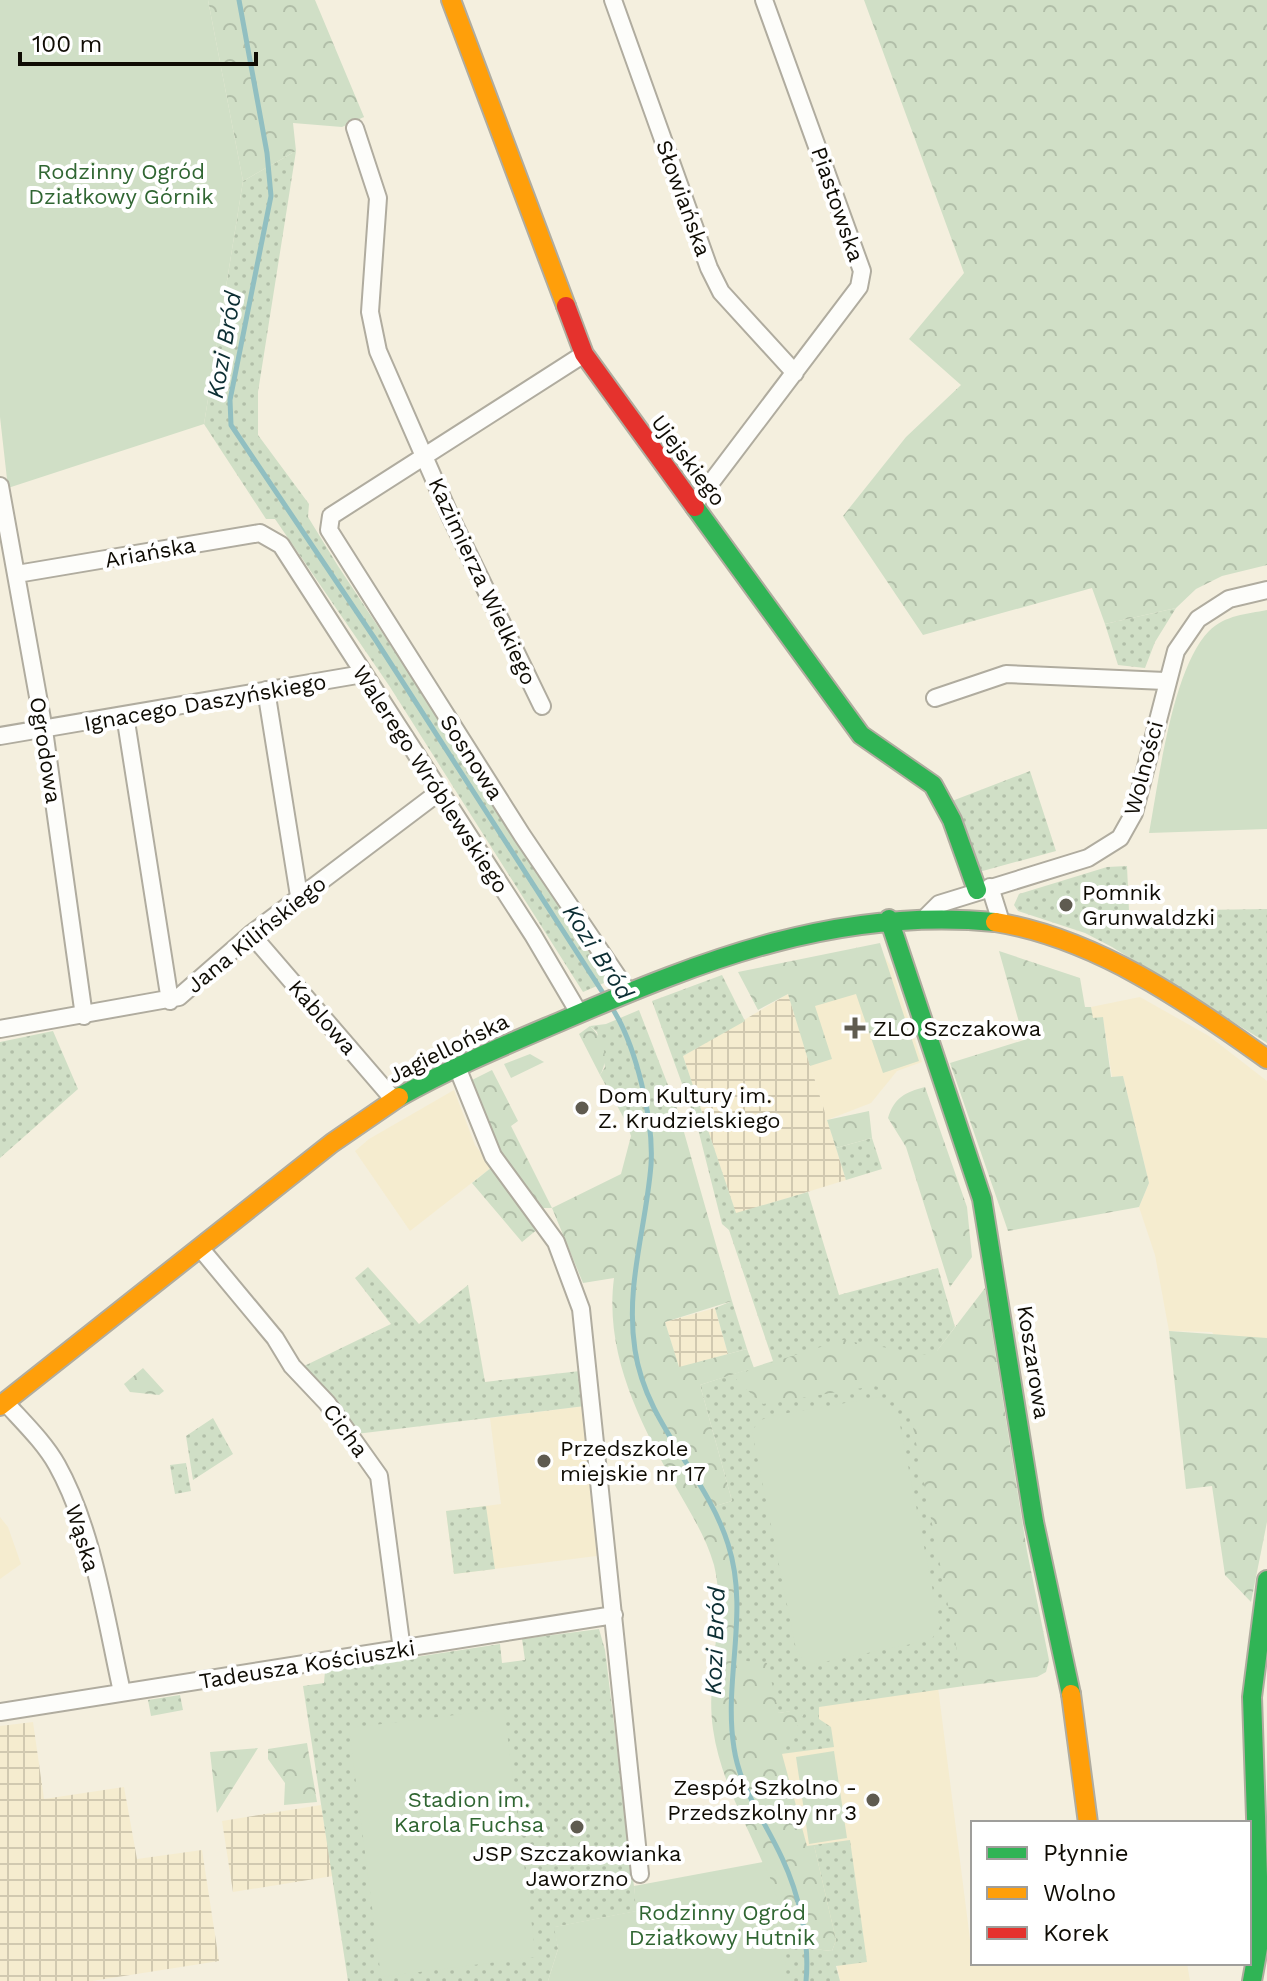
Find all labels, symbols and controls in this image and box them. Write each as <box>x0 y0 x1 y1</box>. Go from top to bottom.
scale bar <box>20 16 256 66</box>
text: 100 m <box>32 30 102 58</box>
street label: Słowiańska <box>651 137 716 260</box>
street label: Piastowska <box>806 143 869 265</box>
park label: Rodzinny Ogród Działkowy Górnik <box>28 159 214 209</box>
water label: Kozi Bród <box>201 288 247 401</box>
street label: Ujejskiego <box>646 410 731 511</box>
street label: Kazimierza Wielkiego <box>424 474 542 689</box>
street label: Ariańska <box>103 532 197 573</box>
street label: Walerego Wróblewskiego <box>348 661 514 898</box>
street label: Ignacego Daszyńskiego <box>82 669 328 736</box>
street label: Ogrodowa <box>25 695 66 805</box>
street label: Sosnowa <box>435 710 508 804</box>
street label: Wolności <box>1119 718 1168 818</box>
street label: Jana Kilińskiego <box>182 871 331 998</box>
place label: Pomnik Grunwaldzki <box>1082 880 1215 930</box>
marker: Pomnik Grunwaldzki <box>1057 896 1075 914</box>
water label: Kozi Bród <box>557 899 640 1006</box>
street label: Kablowa <box>283 975 362 1060</box>
street label: Jagiellońska <box>384 1008 513 1088</box>
place label: ZLO Szczakowa <box>873 1016 1041 1041</box>
marker: ZLO Szczakowa <box>844 1017 866 1039</box>
place label: Dom Kultury im. Z. Krudzielskiego <box>598 1083 781 1133</box>
marker: Dom Kultury im. Z. Krudzielskiego <box>573 1099 591 1117</box>
street label: Koszarowa <box>1012 1304 1055 1421</box>
street label: Cicha <box>318 1399 373 1462</box>
place label: Przedszkole miejskie nr 17 <box>560 1436 706 1486</box>
marker: Przedszkole miejskie nr 17 <box>535 1452 553 1470</box>
street label: Wąska <box>60 1501 105 1575</box>
water label: Kozi Bród <box>699 1585 731 1695</box>
street label: Tadeusza Kościuszki <box>197 1635 417 1694</box>
place label: Zespół Szkolno - Przedszkolny nr 3 <box>667 1775 857 1825</box>
park label: Stadion im. Karola Fuchsa <box>394 1787 544 1837</box>
marker: Zespół Szkolno - Przedszkolny nr 3 <box>864 1791 882 1809</box>
marker: JSP Szczakowianka Jaworzno <box>568 1818 586 1836</box>
legend <box>971 1821 1251 1965</box>
text: Płynnie <box>1043 1839 1129 1867</box>
place label: JSP Szczakowianka Jaworzno <box>472 1841 682 1891</box>
text: Wolno <box>1043 1879 1116 1907</box>
park label: Rodzinny Ogród Działkowy Hutnik <box>629 1900 815 1950</box>
text: Korek <box>1043 1919 1109 1947</box>

